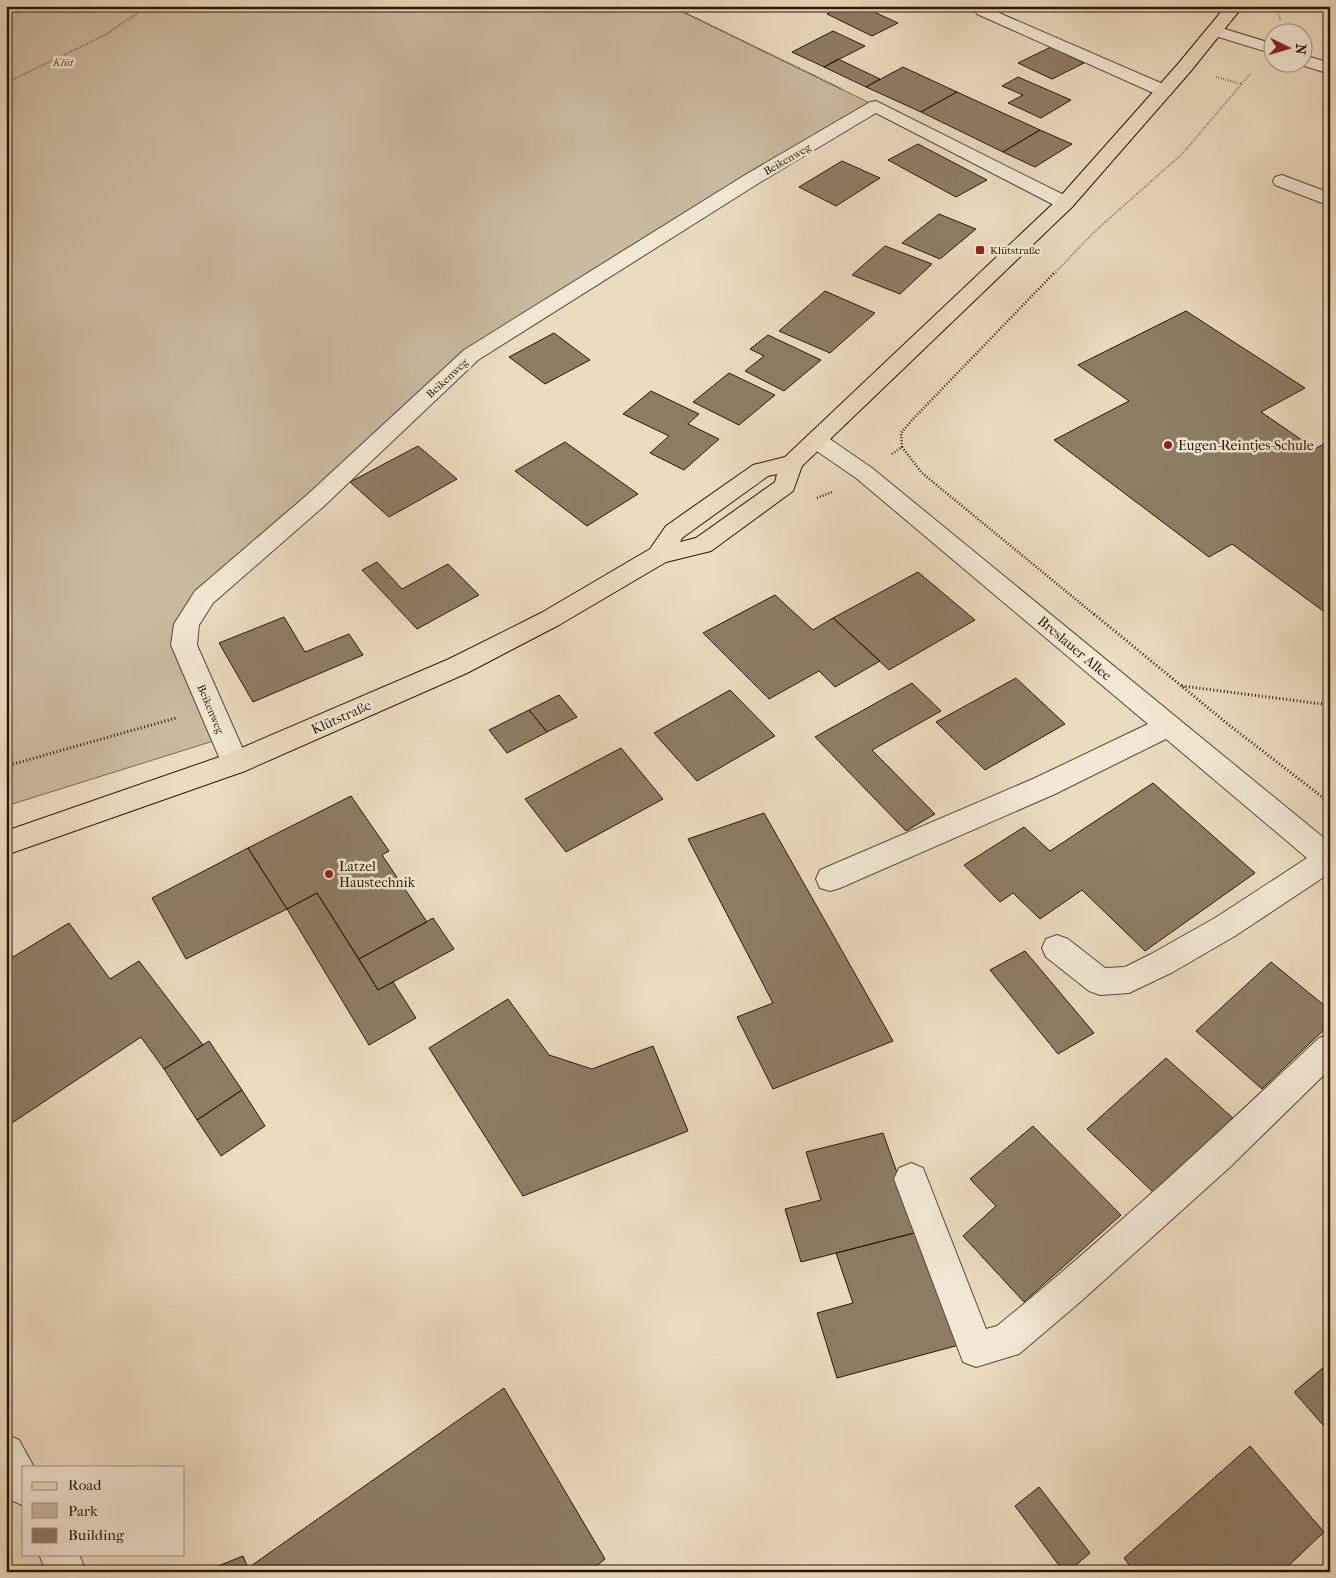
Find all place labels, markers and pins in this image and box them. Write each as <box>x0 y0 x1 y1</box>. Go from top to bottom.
marker: Klütstraße <box>974 244 986 256</box>
place label: Klütstraße <box>990 244 1041 257</box>
place label: Eugen-Reintjes-Schule <box>1178 437 1314 454</box>
marker: Eugen-Reintjes-Schule <box>1162 439 1174 451</box>
place label: Latzel Haustechnik <box>339 858 416 891</box>
marker: Latzel Haustechnik <box>323 868 335 880</box>

